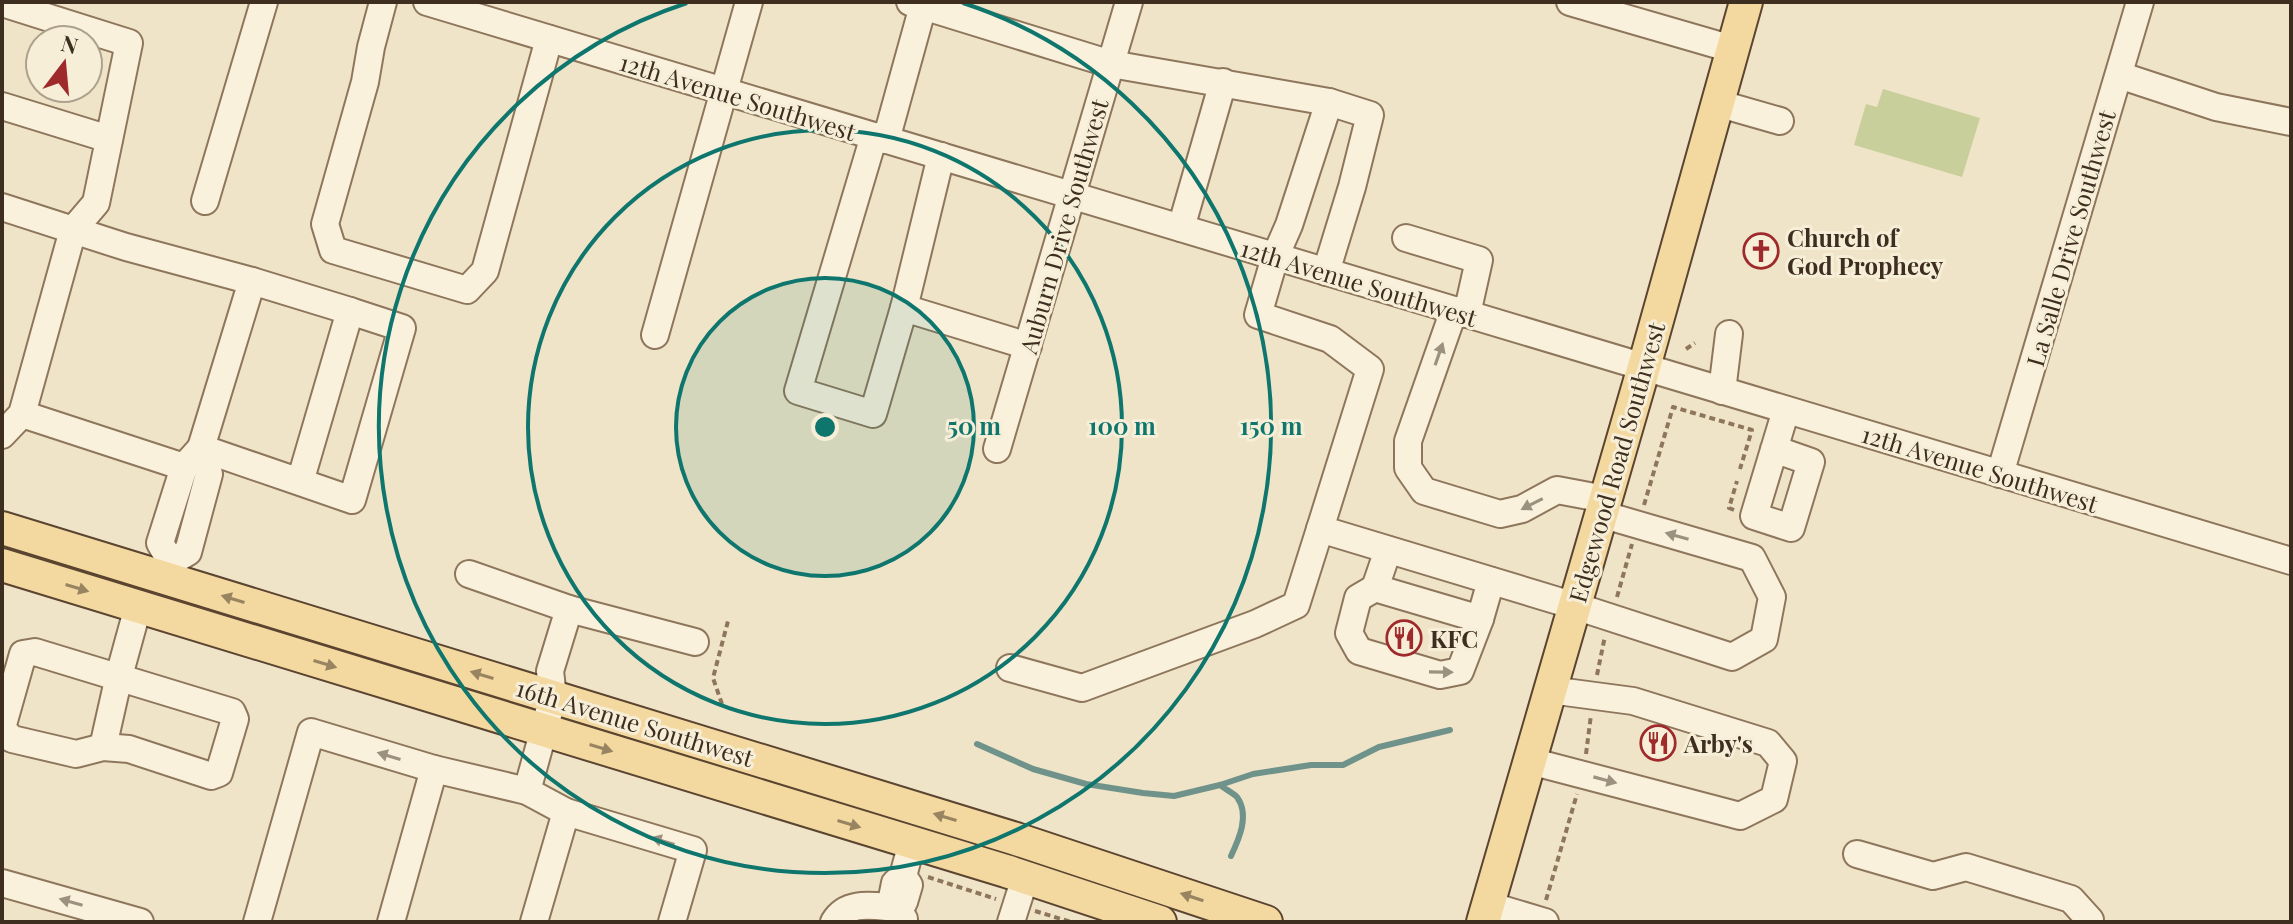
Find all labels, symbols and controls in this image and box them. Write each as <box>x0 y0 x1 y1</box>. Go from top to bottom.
north arrow <box>24 24 104 104</box>
text: N <box>58 27 82 60</box>
street label: 12th Avenue Southwest <box>616 45 860 147</box>
street label: Auburn Drive Southwest <box>1011 94 1115 358</box>
street label: La Salle Drive Southwest <box>2018 106 2122 370</box>
place label: Church of God Prophecy <box>1787 221 1944 281</box>
street label: 12th Avenue Southwest <box>1237 231 1481 333</box>
church icon: Church of God Prophecy <box>1742 232 1780 270</box>
street label: Edgewood Road Southwest <box>1561 318 1672 606</box>
one-way arrow <box>1433 342 1446 366</box>
text: 50 m <box>947 409 1001 441</box>
text: 100 m <box>1088 409 1156 441</box>
text: 150 m <box>1240 409 1303 441</box>
centre of rings <box>811 413 839 441</box>
street label: 12th Avenue Southwest <box>1858 417 2102 519</box>
one-way arrow <box>1520 497 1543 510</box>
one-way arrow <box>1665 529 1689 542</box>
one-way arrow <box>65 582 89 595</box>
one-way arrow <box>221 592 245 605</box>
restaurant icon: KFC <box>1385 619 1423 657</box>
place label: KFC <box>1430 622 1478 654</box>
one-way arrow <box>314 658 338 671</box>
one-way arrow <box>1429 665 1455 678</box>
one-way arrow <box>469 669 493 681</box>
street label: 16th Avenue Southwest <box>513 671 758 773</box>
restaurant icon: Arby's <box>1639 724 1677 762</box>
place label: Arby's <box>1683 727 1753 759</box>
one-way arrow <box>589 742 613 755</box>
one-way arrow <box>377 749 401 762</box>
one-way arrow <box>1593 775 1618 787</box>
one-way arrow <box>932 810 956 823</box>
one-way arrow <box>838 818 862 831</box>
one-way arrow <box>651 834 675 847</box>
one-way arrow <box>1180 891 1204 903</box>
one-way arrow <box>58 895 82 908</box>

